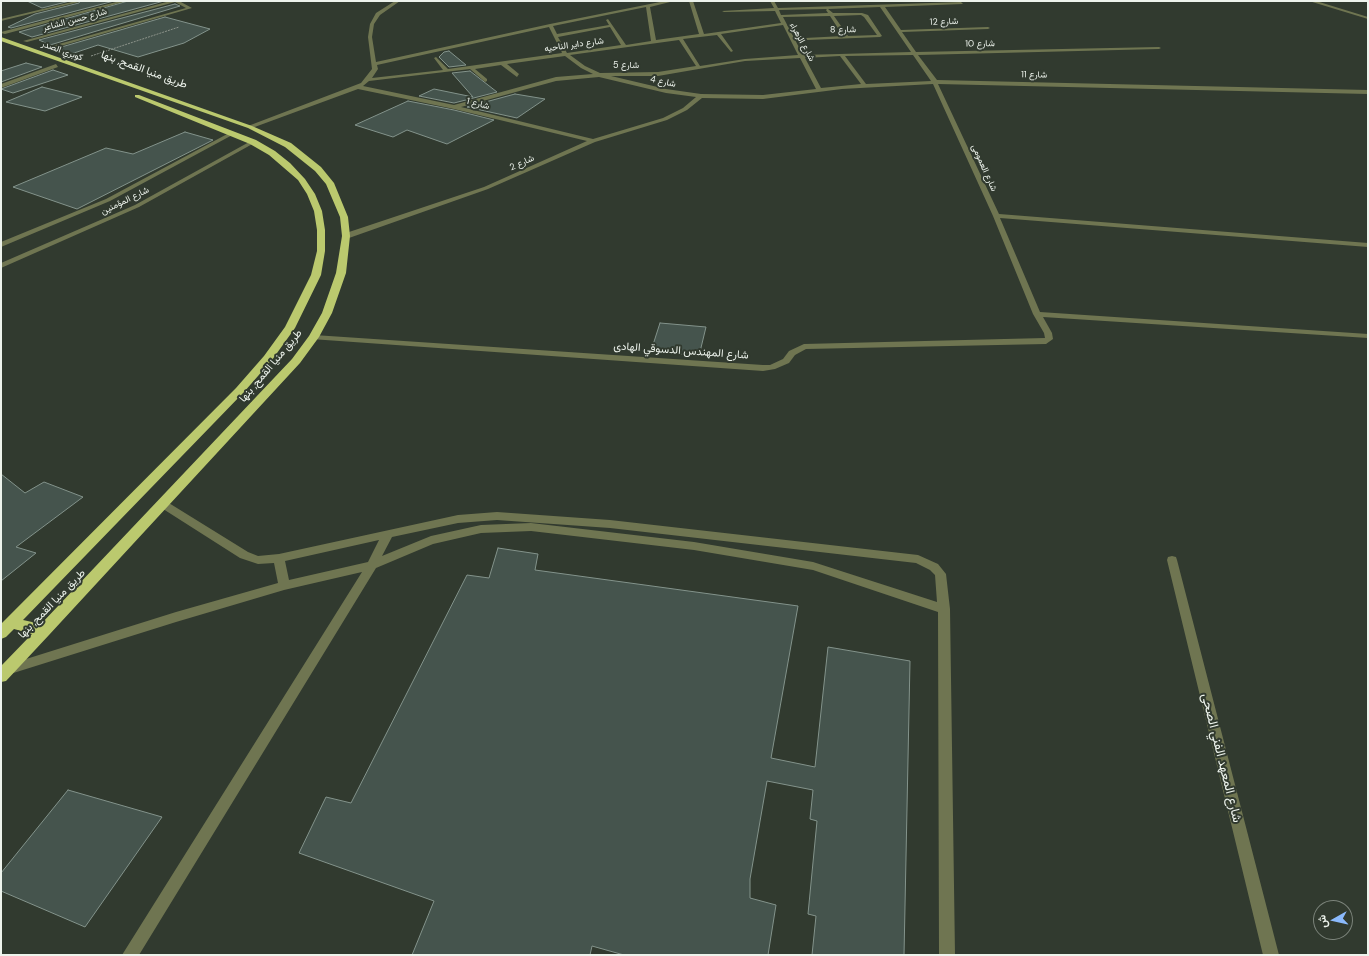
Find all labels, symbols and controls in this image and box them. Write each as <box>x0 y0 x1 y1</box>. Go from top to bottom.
street label: شارع حسن الشاعر <box>42 6 108 34</box>
street label: شارع 12 <box>930 16 958 28</box>
street label: شارع الزهراء <box>787 21 817 63</box>
street label: شارع 8 <box>830 24 856 36</box>
street label: شارع داير الناحيه <box>544 35 604 55</box>
street label: شارع 10 <box>965 38 995 50</box>
street label: كوبري الصدر <box>40 39 84 63</box>
street label: طريق منيا القمح, بنها <box>99 48 189 92</box>
street label: شارع 5 <box>613 61 639 71</box>
street label: شارع 11 <box>1021 69 1047 81</box>
street label: شارع 4 <box>649 74 677 90</box>
street label: شارع 1 <box>465 96 491 112</box>
street label: شارع العمومى <box>969 143 999 193</box>
street label: شارع 2 <box>508 153 536 173</box>
street label: شارع المؤمنين <box>99 185 151 217</box>
street label: طريق منيا القمح, بنها <box>237 327 305 405</box>
street label: شارع المهندس الدسوقي الهادى <box>613 340 749 362</box>
street label: طريق منيا القمح, بنها <box>16 567 88 641</box>
street label: شارع المعهد الفني الصحى <box>1197 692 1245 824</box>
north arrow <box>1313 900 1353 940</box>
text: ش <box>1314 914 1330 929</box>

